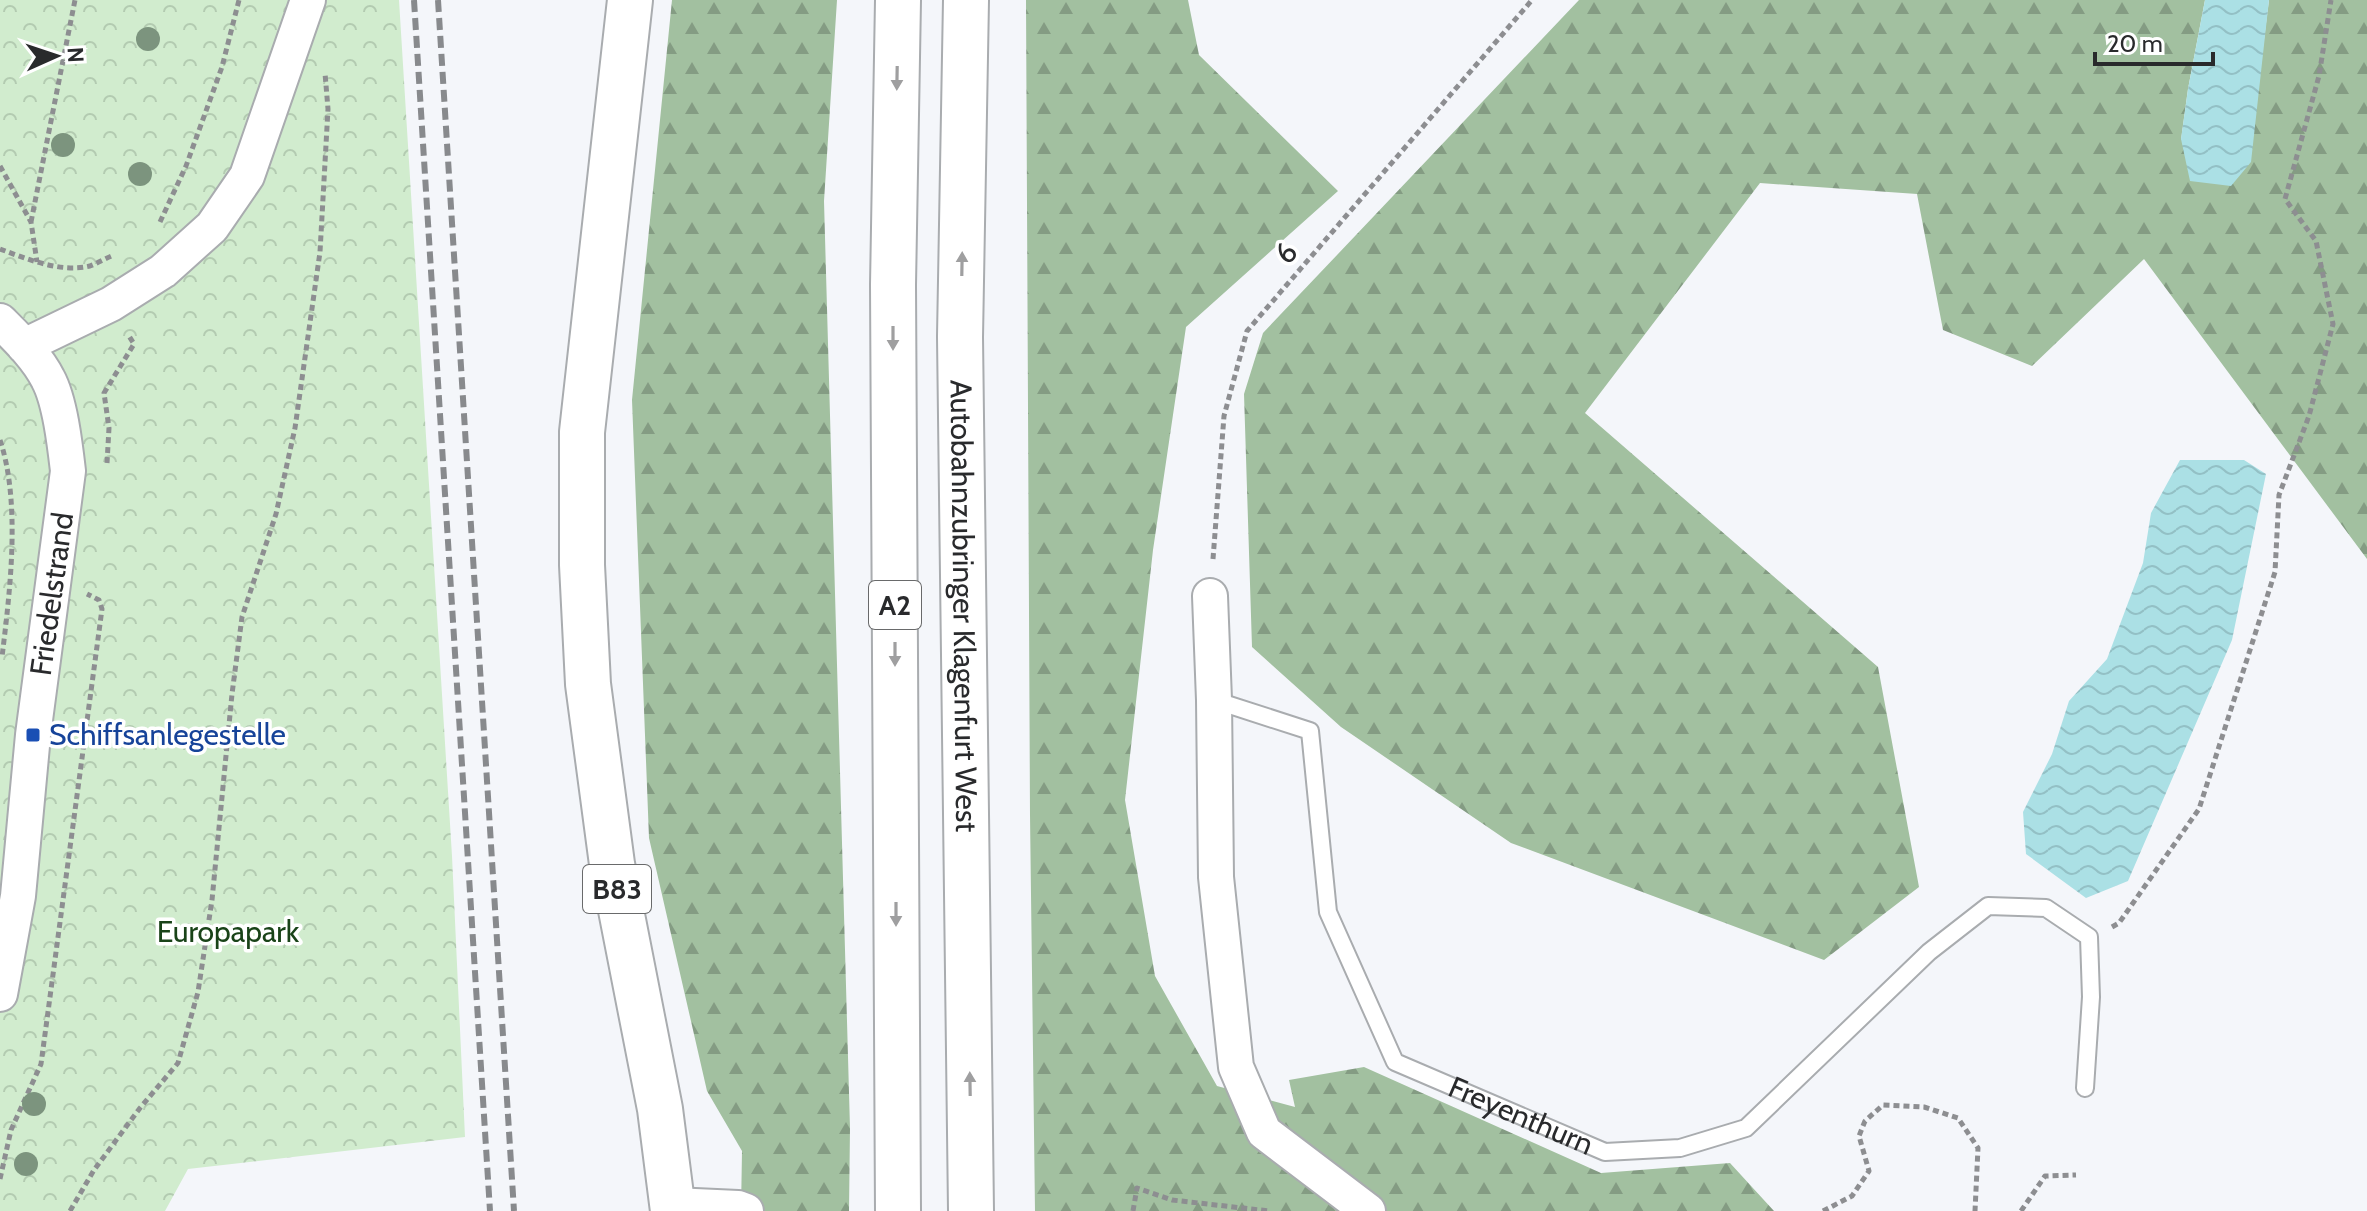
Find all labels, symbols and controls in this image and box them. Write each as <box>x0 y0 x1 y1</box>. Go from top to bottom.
north arrow <box>16 16 96 96</box>
scale bar <box>2095 16 2213 66</box>
text: 20 m <box>2107 29 2163 58</box>
text: N <box>62 47 89 63</box>
one-way arrow <box>890 66 903 91</box>
street label: 6 <box>1266 234 1305 271</box>
one-way arrow <box>955 251 968 276</box>
one-way arrow <box>887 326 899 351</box>
street label: Autobahnzubringer Klagenfurt West <box>943 379 985 833</box>
street label: Friedelstrand <box>22 510 81 678</box>
road number: A2 <box>869 581 921 629</box>
one-way arrow <box>889 642 901 667</box>
place label: Schiffsanlegestelle <box>49 716 286 753</box>
marker: Schiffsanlegestelle <box>24 726 42 744</box>
road number: B83 <box>583 865 651 913</box>
one-way arrow <box>890 902 902 927</box>
park label: Europapark <box>157 913 300 950</box>
street label: Freyenthurn <box>1443 1068 1599 1163</box>
one-way arrow <box>964 1071 976 1096</box>

